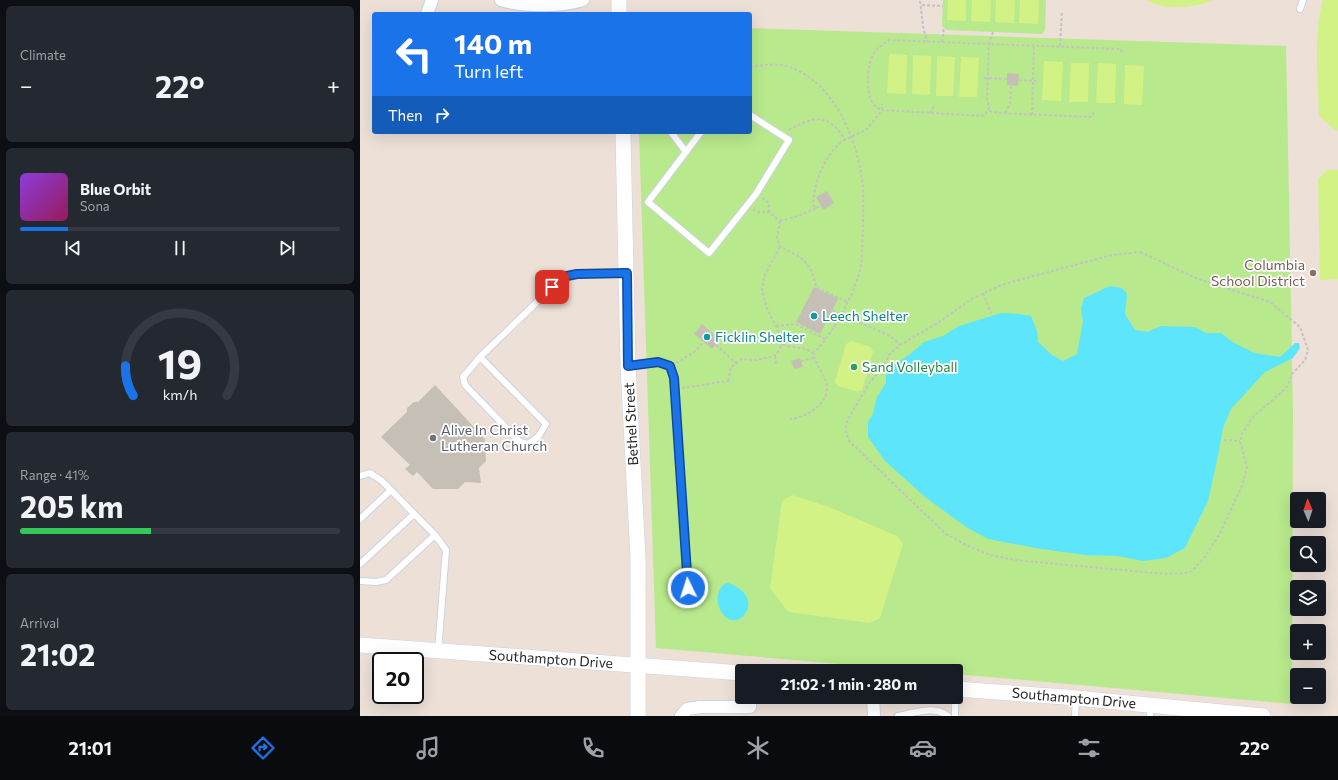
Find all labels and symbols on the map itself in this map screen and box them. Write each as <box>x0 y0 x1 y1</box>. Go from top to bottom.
place label: Columbia School District <box>1211 256 1305 289</box>
marker: Columbia School District <box>1308 268 1318 278</box>
pin <box>535 270 569 304</box>
place label: Leech Shelter <box>822 307 909 324</box>
marker: Leech Shelter <box>809 311 819 321</box>
place label: Ficklin Shelter <box>715 328 805 345</box>
marker: Ficklin Shelter <box>702 332 712 342</box>
place label: Sand Volleyball <box>862 358 958 375</box>
marker: Sand Volleyball <box>849 362 859 372</box>
street label: Bethel Street <box>620 382 641 466</box>
place label: Alive In Christ Lutheran Church <box>441 421 547 454</box>
marker: Alive In Christ Lutheran Church <box>428 433 438 443</box>
north arrow <box>1290 492 1326 528</box>
position arrow <box>667 567 709 609</box>
street label: Southampton Drive <box>488 646 614 671</box>
speed limit sign: 20 <box>372 652 424 704</box>
street label: Southampton Drive <box>1011 684 1137 711</box>

